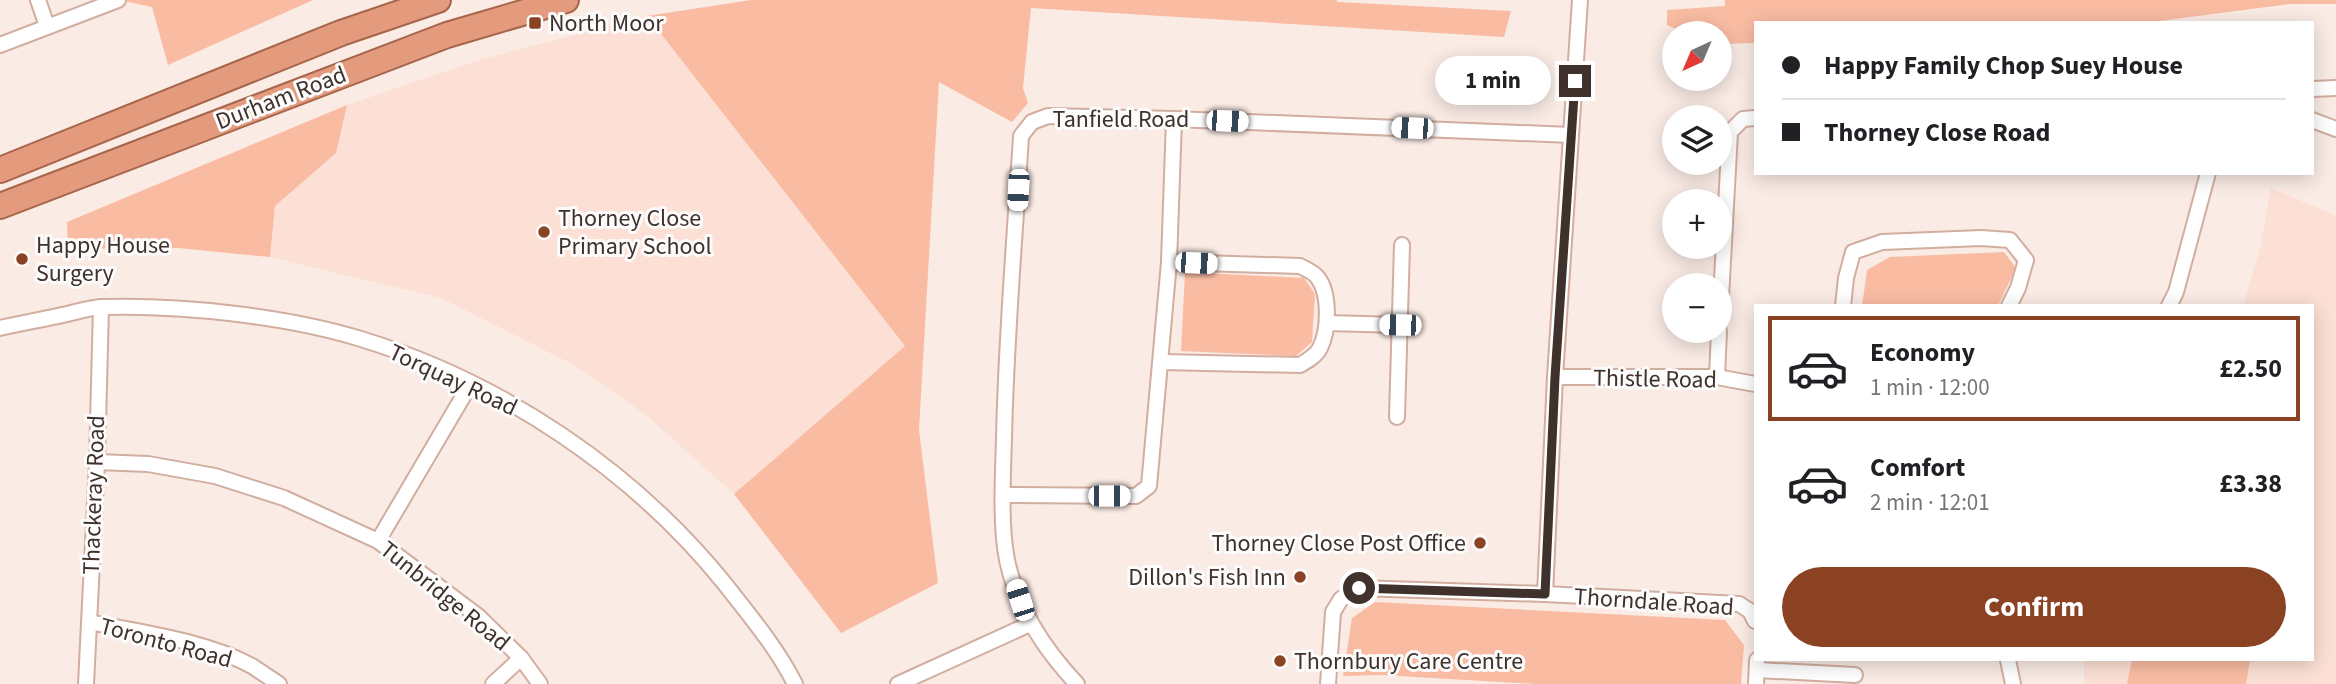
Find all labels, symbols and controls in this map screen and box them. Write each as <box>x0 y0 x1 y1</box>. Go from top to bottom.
place label: North Moor <box>549 6 664 41</box>
marker: North Moor <box>527 15 543 31</box>
north arrow <box>1662 21 1732 91</box>
map controls <box>1662 21 1732 343</box>
text: Happy Family Chop Suey House <box>1824 47 2183 84</box>
callout: 1 min <box>1435 56 1550 106</box>
street label: Durham Road <box>211 57 351 139</box>
text: 1 min <box>1465 64 1521 97</box>
route end <box>1559 65 1591 97</box>
street label: Tanfield Road <box>1053 102 1189 137</box>
button: layers <box>1662 105 1732 175</box>
car <box>1206 110 1249 132</box>
text: Thorney Close Road <box>1824 114 2051 151</box>
car <box>1391 117 1434 139</box>
car <box>1007 168 1030 212</box>
button: + <box>1662 189 1732 259</box>
place label: Thorney Close Primary School <box>558 201 712 264</box>
marker: Thorney Close Primary School <box>536 224 552 240</box>
place label: Happy House Surgery <box>36 228 170 291</box>
marker: Happy House Surgery <box>14 251 30 267</box>
car <box>1175 252 1218 274</box>
button: − <box>1662 273 1732 343</box>
car <box>1379 314 1422 336</box>
text: Economy <box>1870 334 1975 371</box>
street label: Torquay Road <box>383 335 523 425</box>
icon: car <box>1786 337 1849 400</box>
text: £2.50 <box>2219 350 2282 387</box>
street label: Thistle Road <box>1593 360 1717 398</box>
text: 1 min · 12:00 <box>1870 371 1990 404</box>
street label: Thackeray Road <box>74 415 114 575</box>
text: Comfort <box>1870 449 1965 486</box>
icon: car <box>1786 452 1849 515</box>
text: £3.38 <box>2219 465 2282 502</box>
car <box>1089 486 1131 507</box>
text: 2 min · 12:01 <box>1870 486 1990 519</box>
place label: Thorney Close Post Office <box>1212 526 1466 561</box>
street label: Tunbridge Road <box>372 532 518 660</box>
marker: Thorney Close Post Office <box>1472 535 1488 551</box>
place label: Dillon's Fish Inn <box>1128 560 1286 595</box>
button: Confirm <box>1782 567 2286 647</box>
marker: Dillon's Fish Inn <box>1292 569 1308 585</box>
route start <box>1343 572 1375 604</box>
car <box>1004 577 1037 623</box>
street label: Thorndale Road <box>1573 579 1735 625</box>
street label: Toronto Road <box>96 609 236 677</box>
place label: Thornbury Care Centre <box>1294 644 1523 679</box>
marker: Thornbury Care Centre <box>1272 653 1288 669</box>

